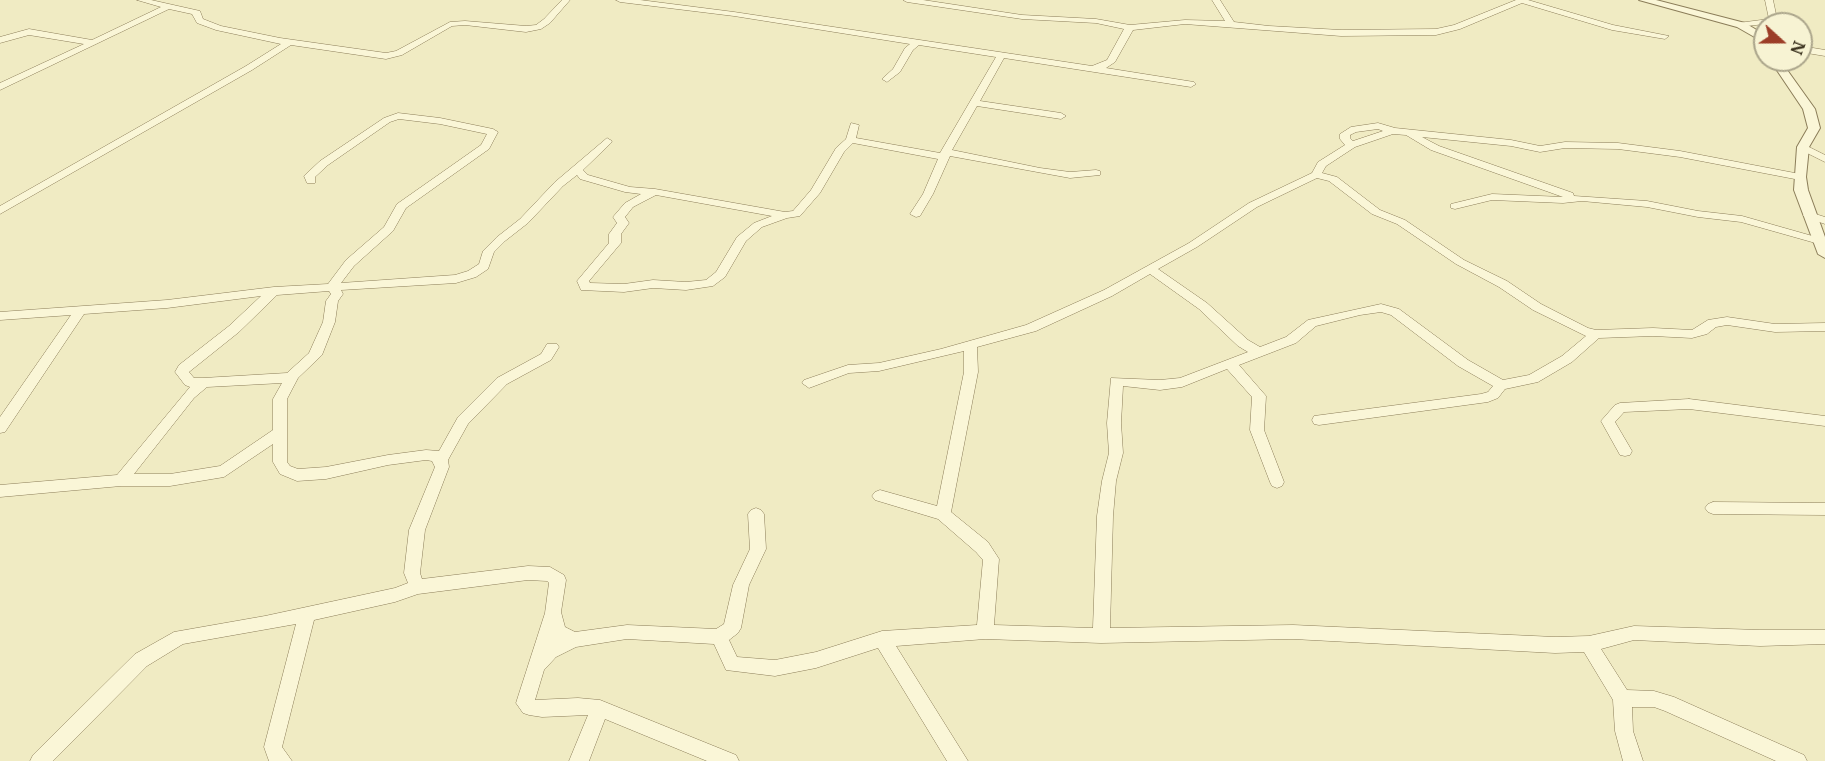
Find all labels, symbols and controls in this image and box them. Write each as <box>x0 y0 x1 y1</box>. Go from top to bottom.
north arrow <box>1753 12 1813 72</box>
text: N <box>1786 38 1810 57</box>

